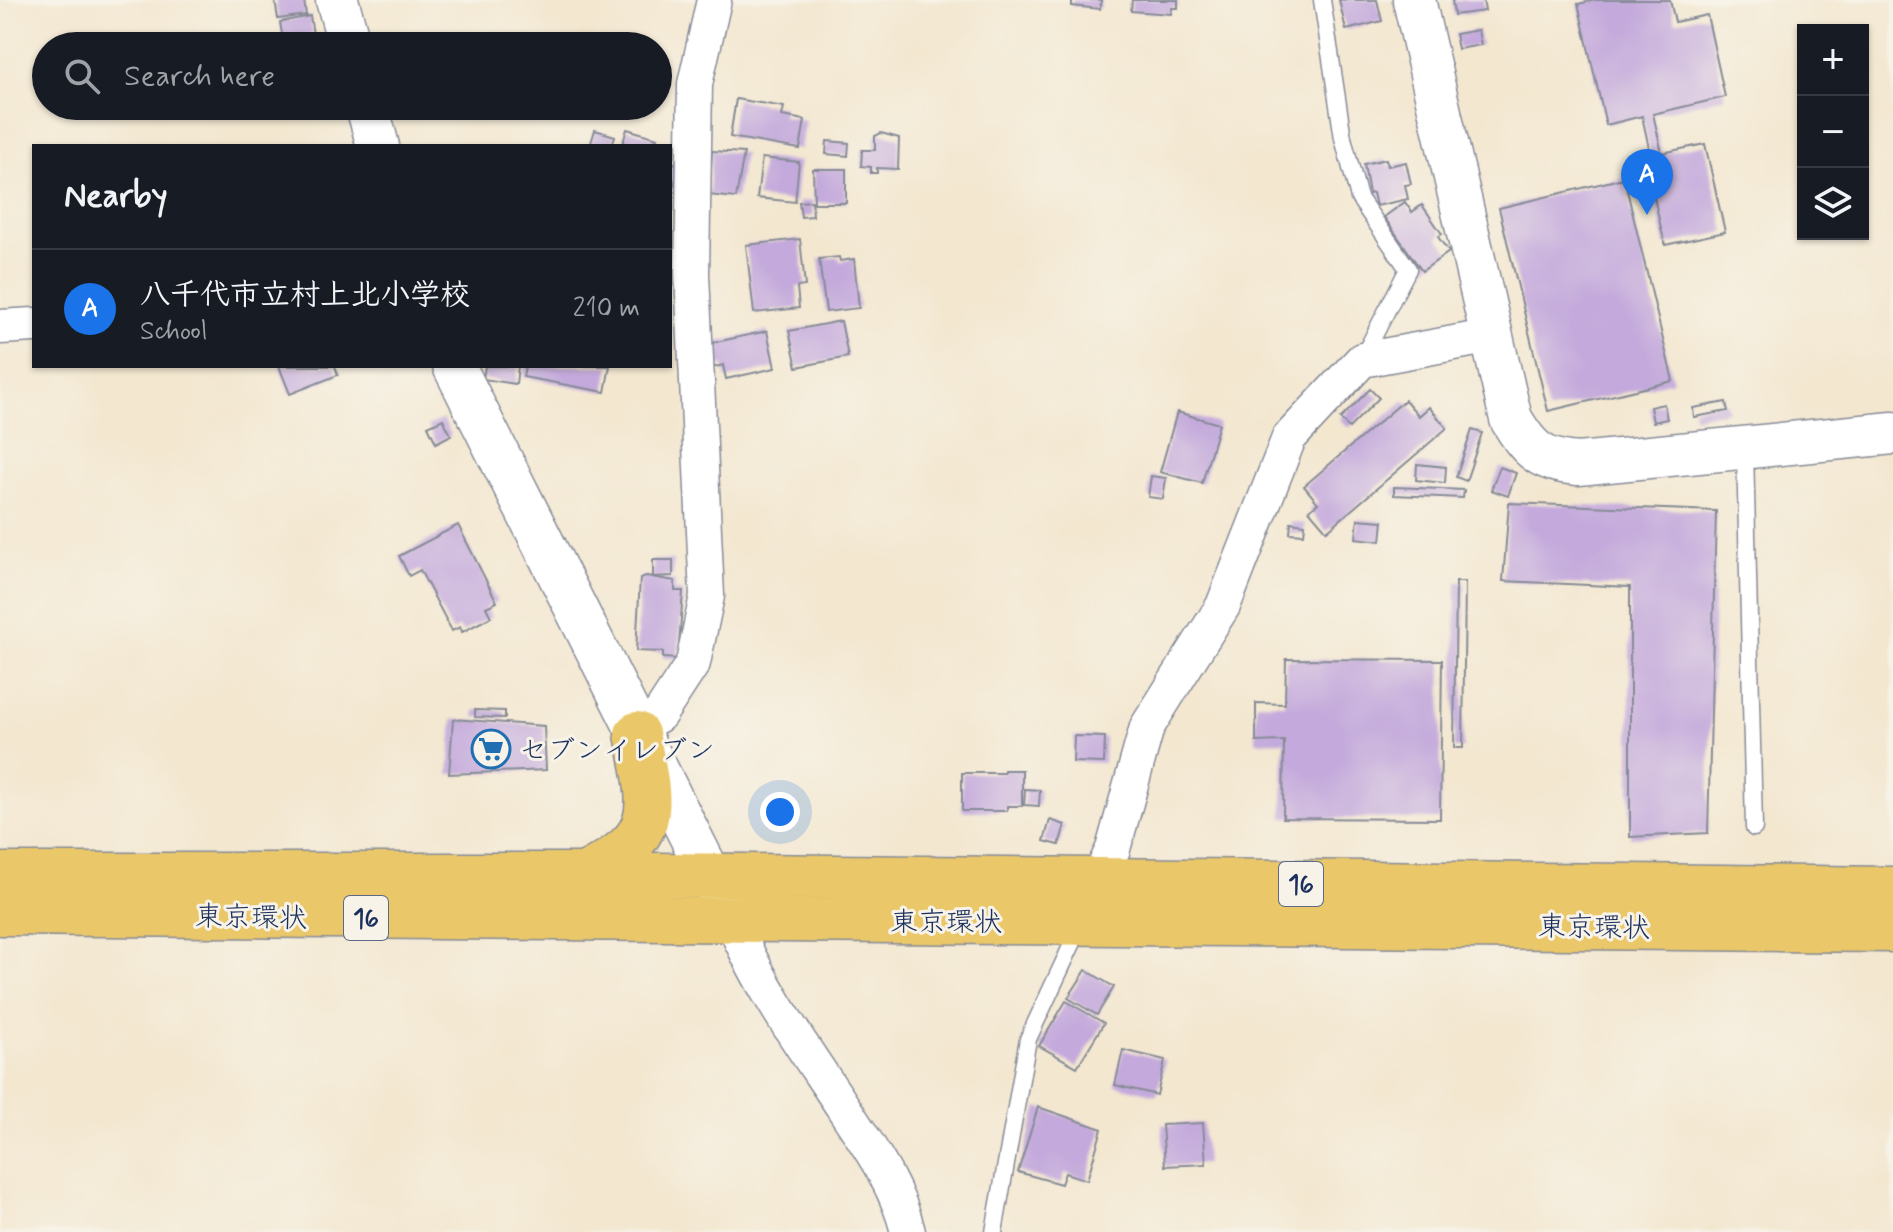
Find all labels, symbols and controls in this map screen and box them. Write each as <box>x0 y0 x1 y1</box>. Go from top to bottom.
map controls <box>1797 24 1869 240</box>
button: + <box>1797 24 1869 96</box>
search box <box>32 32 672 120</box>
icon: search <box>60 54 104 98</box>
text: Search here <box>124 57 275 96</box>
button: − <box>1797 96 1869 168</box>
pin: A <box>1621 149 1673 215</box>
button: layers <box>1797 168 1869 240</box>
text: Nearby <box>64 174 168 219</box>
text: 八千代市立村上北小学校 <box>140 276 470 315</box>
text: A <box>81 292 99 326</box>
text: 210 m <box>573 292 640 326</box>
text: School <box>140 315 207 349</box>
supermarket icon: セブンイレブン <box>470 728 512 770</box>
place label: セブンイレブン <box>519 733 715 770</box>
your location <box>760 792 800 832</box>
road number: 16 <box>1279 862 1323 906</box>
road number: 16 <box>344 896 388 940</box>
street label: 東京環状 <box>195 899 307 938</box>
street label: 東京環状 <box>890 905 1002 942</box>
street label: 東京環状 <box>1538 909 1650 948</box>

